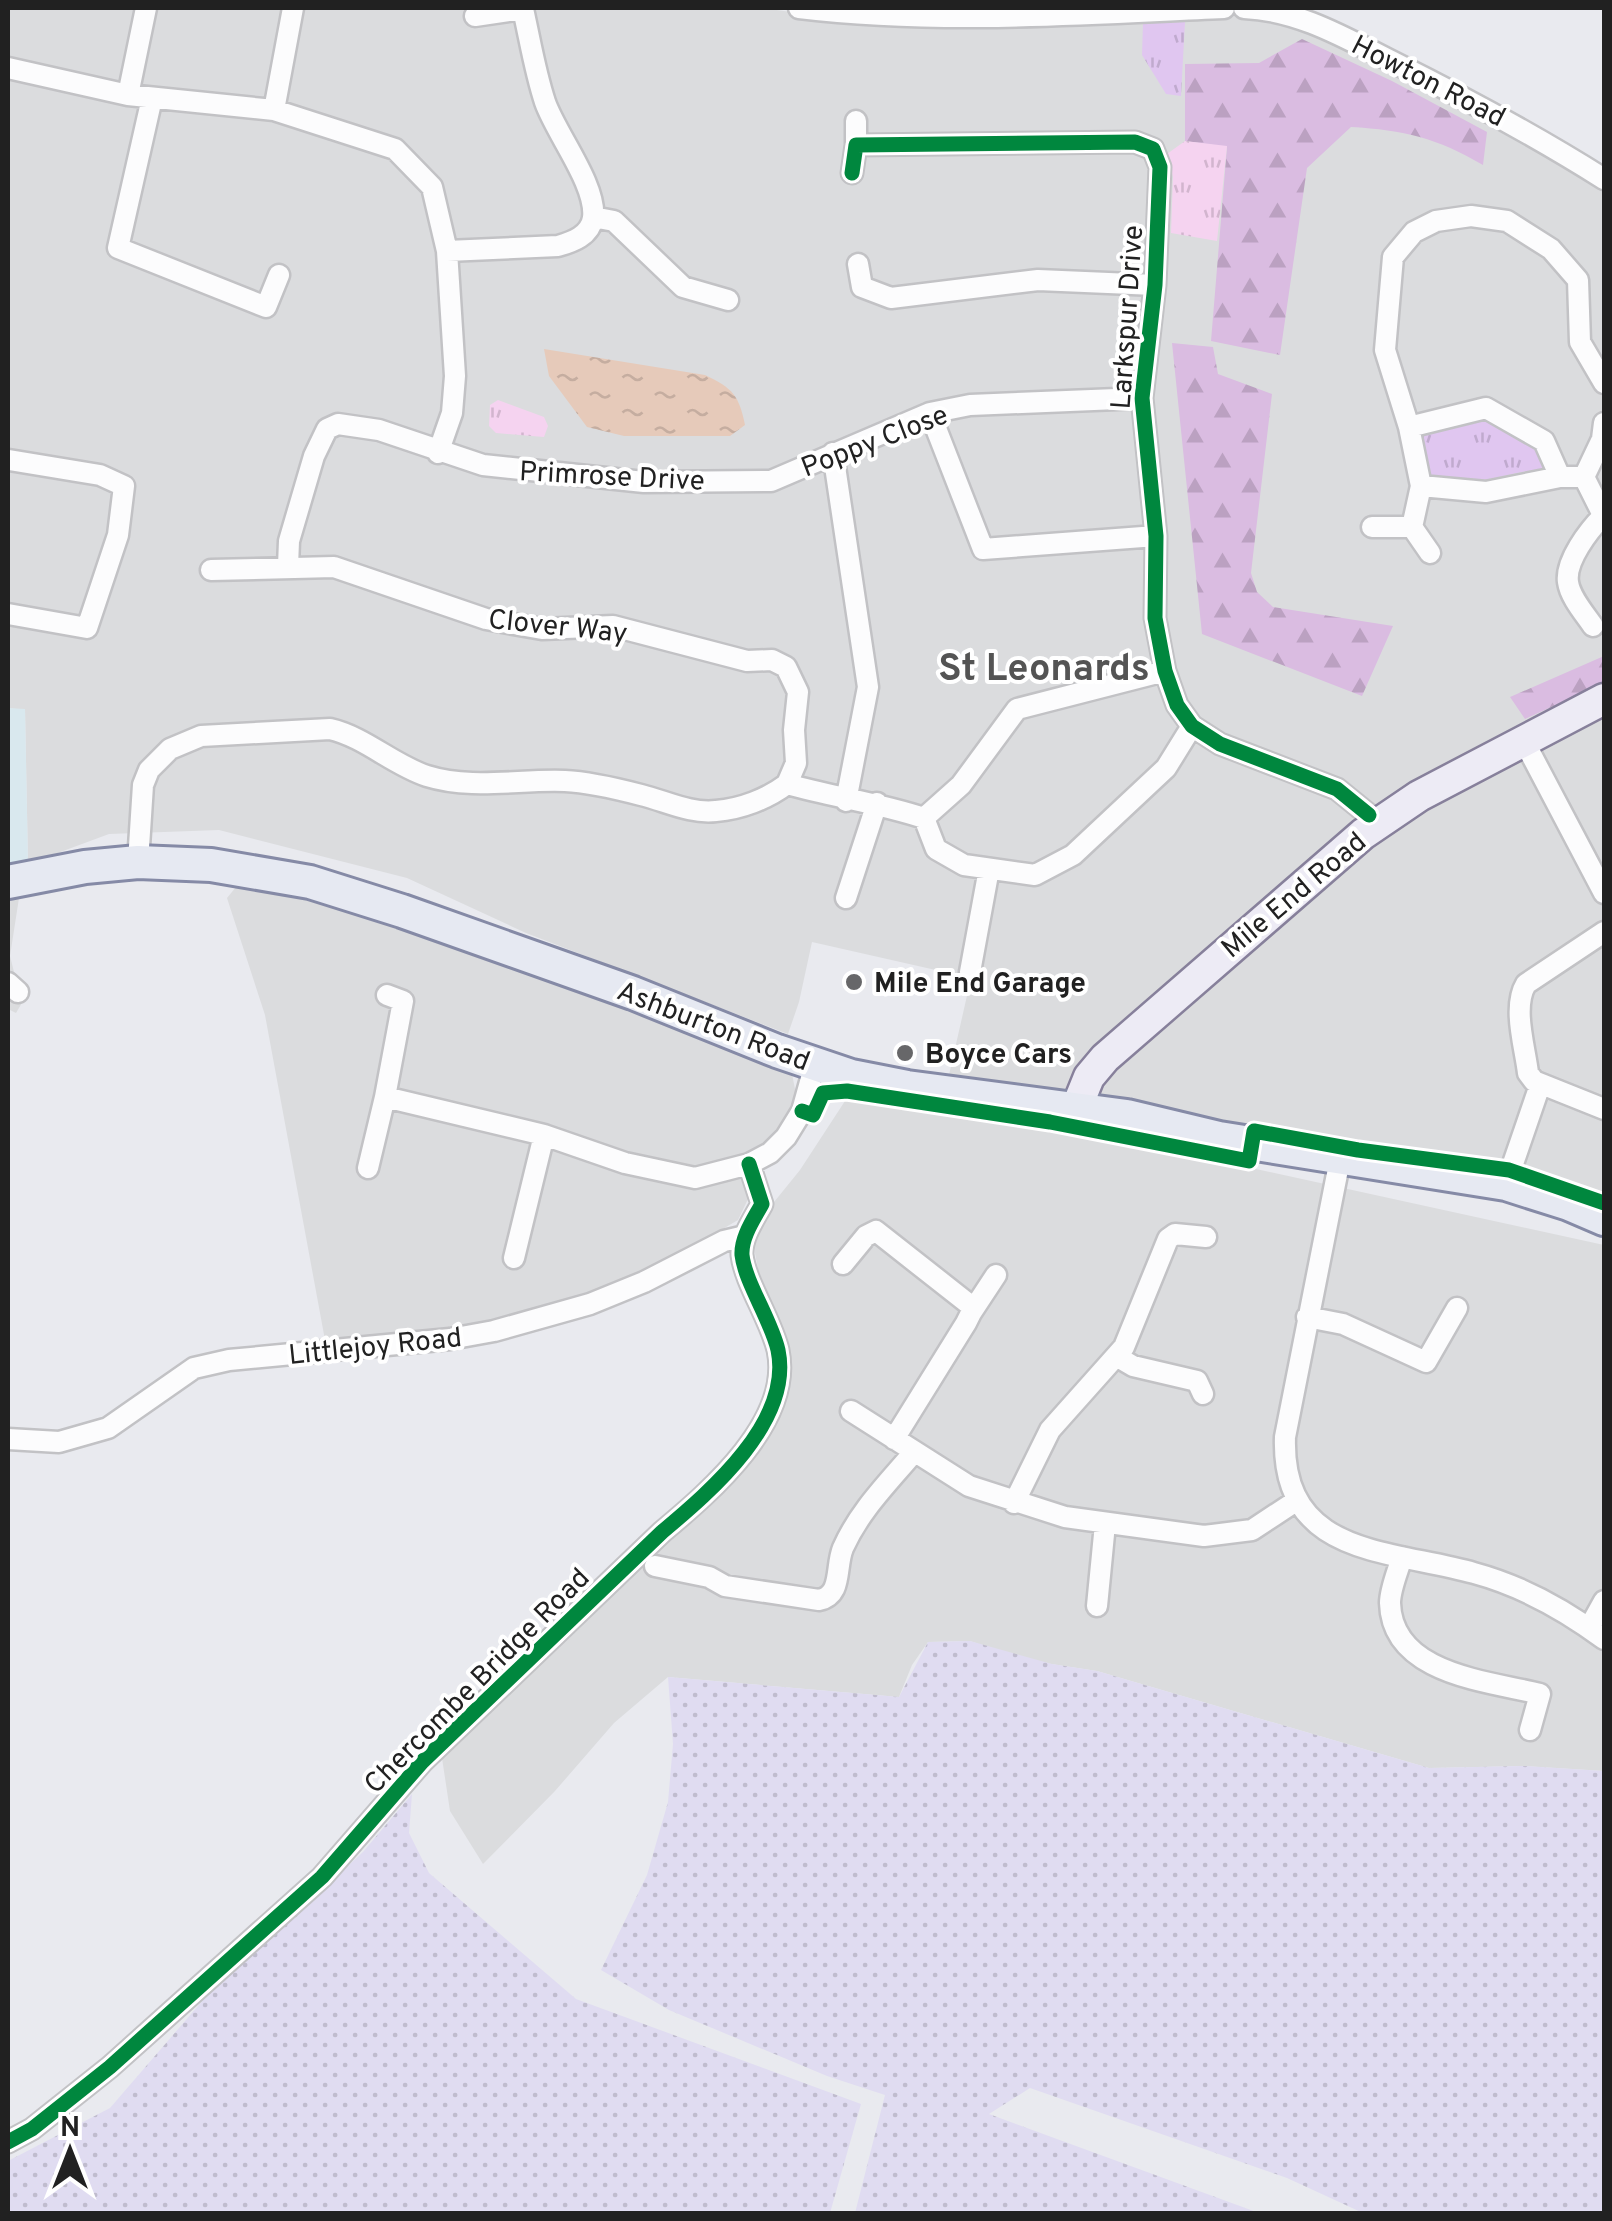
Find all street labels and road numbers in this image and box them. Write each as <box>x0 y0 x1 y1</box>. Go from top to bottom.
street label: Howton Road <box>1345 28 1511 137</box>
street label: Larkspur Drive <box>1105 224 1153 411</box>
street label: Poppy Close <box>796 398 954 487</box>
street label: Primrose Drive <box>518 455 706 501</box>
street label: Clover Way <box>486 603 629 653</box>
street label: Mile End Road <box>1215 825 1375 967</box>
street label: Ashburton Road <box>611 974 814 1081</box>
street label: Littlejoy Road <box>287 1321 464 1375</box>
street label: Chercombe Bridge Road <box>357 1561 599 1803</box>

